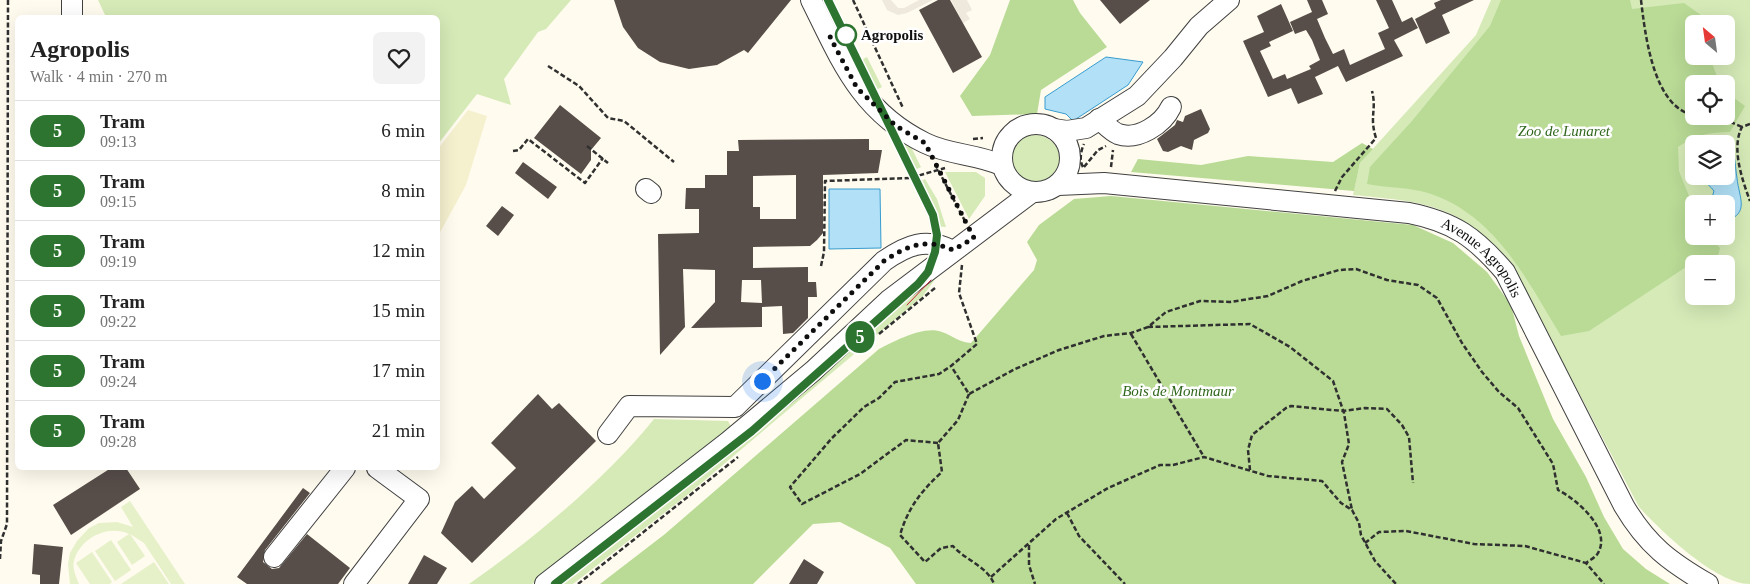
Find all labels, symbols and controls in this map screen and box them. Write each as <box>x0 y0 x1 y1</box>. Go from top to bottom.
north arrow <box>1685 15 1735 65</box>
map controls <box>1685 15 1735 305</box>
marker: Agropolis <box>835 24 857 46</box>
place label: Agropolis <box>861 27 923 43</box>
button: heart <box>373 32 425 84</box>
text: Agropolis <box>30 36 130 62</box>
text: Walk · 4 min · 270 m <box>30 68 167 85</box>
button: locate <box>1685 75 1735 125</box>
text: Tram <box>100 111 145 132</box>
text: 6 min <box>381 120 425 141</box>
text: 5 <box>53 121 62 141</box>
park label: Zoo de Lunaret <box>1518 123 1611 139</box>
text: 09:13 <box>100 133 136 150</box>
button: layers <box>1685 135 1735 185</box>
text: Tram <box>100 171 145 192</box>
text: 8 min <box>381 180 425 201</box>
text: 5 <box>53 181 62 201</box>
text: 09:15 <box>100 193 136 210</box>
button: + <box>1685 195 1735 245</box>
street label: Avenue Agropolis <box>1439 215 1525 300</box>
text: Tram <box>100 231 145 252</box>
text: 12 min <box>372 240 425 261</box>
text: 5 <box>53 241 62 261</box>
text: 09:19 <box>100 253 136 270</box>
button: − <box>1685 255 1735 305</box>
text: Tram <box>100 291 145 312</box>
text: 15 min <box>372 300 425 321</box>
text: 5 <box>53 301 62 321</box>
text: 09:22 <box>100 313 136 330</box>
line badge: 5 <box>844 321 876 353</box>
text: 5 <box>856 327 865 347</box>
text: Tram <box>100 351 145 372</box>
text: 17 min <box>372 360 425 381</box>
text: 5 <box>53 361 62 381</box>
your location <box>750 369 775 394</box>
text: 09:24 <box>100 373 136 390</box>
park label: Bois de Montmaur <box>1122 383 1234 399</box>
text: Tram <box>100 411 145 432</box>
text: 21 min <box>372 420 425 441</box>
text: 5 <box>53 421 62 441</box>
text: 09:28 <box>100 433 136 450</box>

